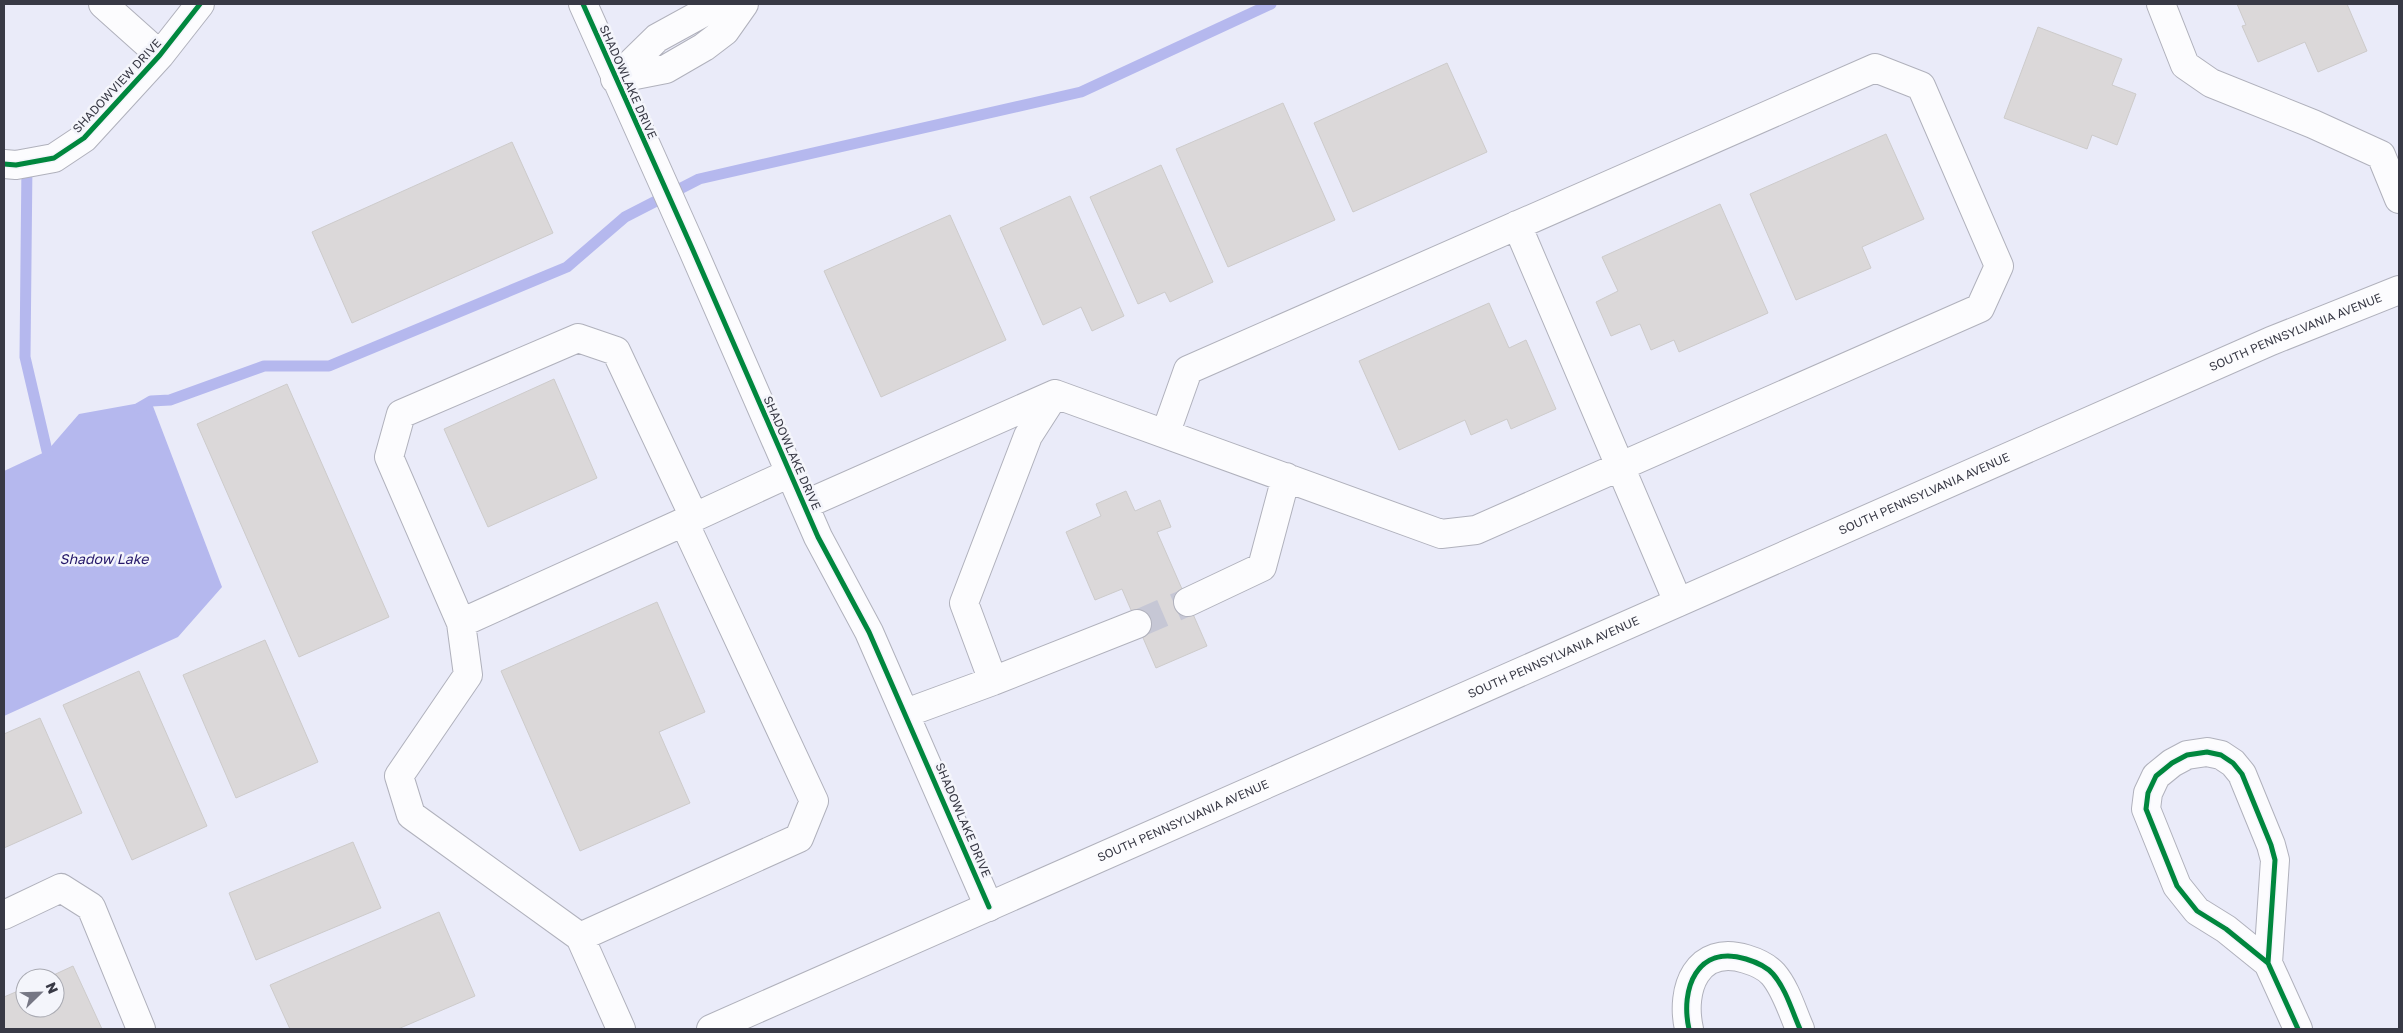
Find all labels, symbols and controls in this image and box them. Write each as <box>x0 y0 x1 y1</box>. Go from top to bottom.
street label: SHADOWLAKE DRIVE <box>597 23 660 141</box>
street label: SHADOWVIEW DRIVE <box>69 36 164 136</box>
street label: SOUTH PENNSYLVANIA AVENUE <box>2207 290 2384 374</box>
street label: SHADOWLAKE DRIVE <box>761 394 824 512</box>
street label: SOUTH PENNSYLVANIA AVENUE <box>1836 449 2012 538</box>
water label: Shadow Lake <box>60 550 149 567</box>
street label: SOUTH PENNSYLVANIA AVENUE <box>1465 613 1641 701</box>
street label: SHADOWLAKE DRIVE <box>933 760 994 879</box>
street label: SOUTH PENNSYLVANIA AVENUE <box>1095 776 1271 865</box>
north arrow <box>15 968 65 1018</box>
text: N <box>43 980 62 996</box>

